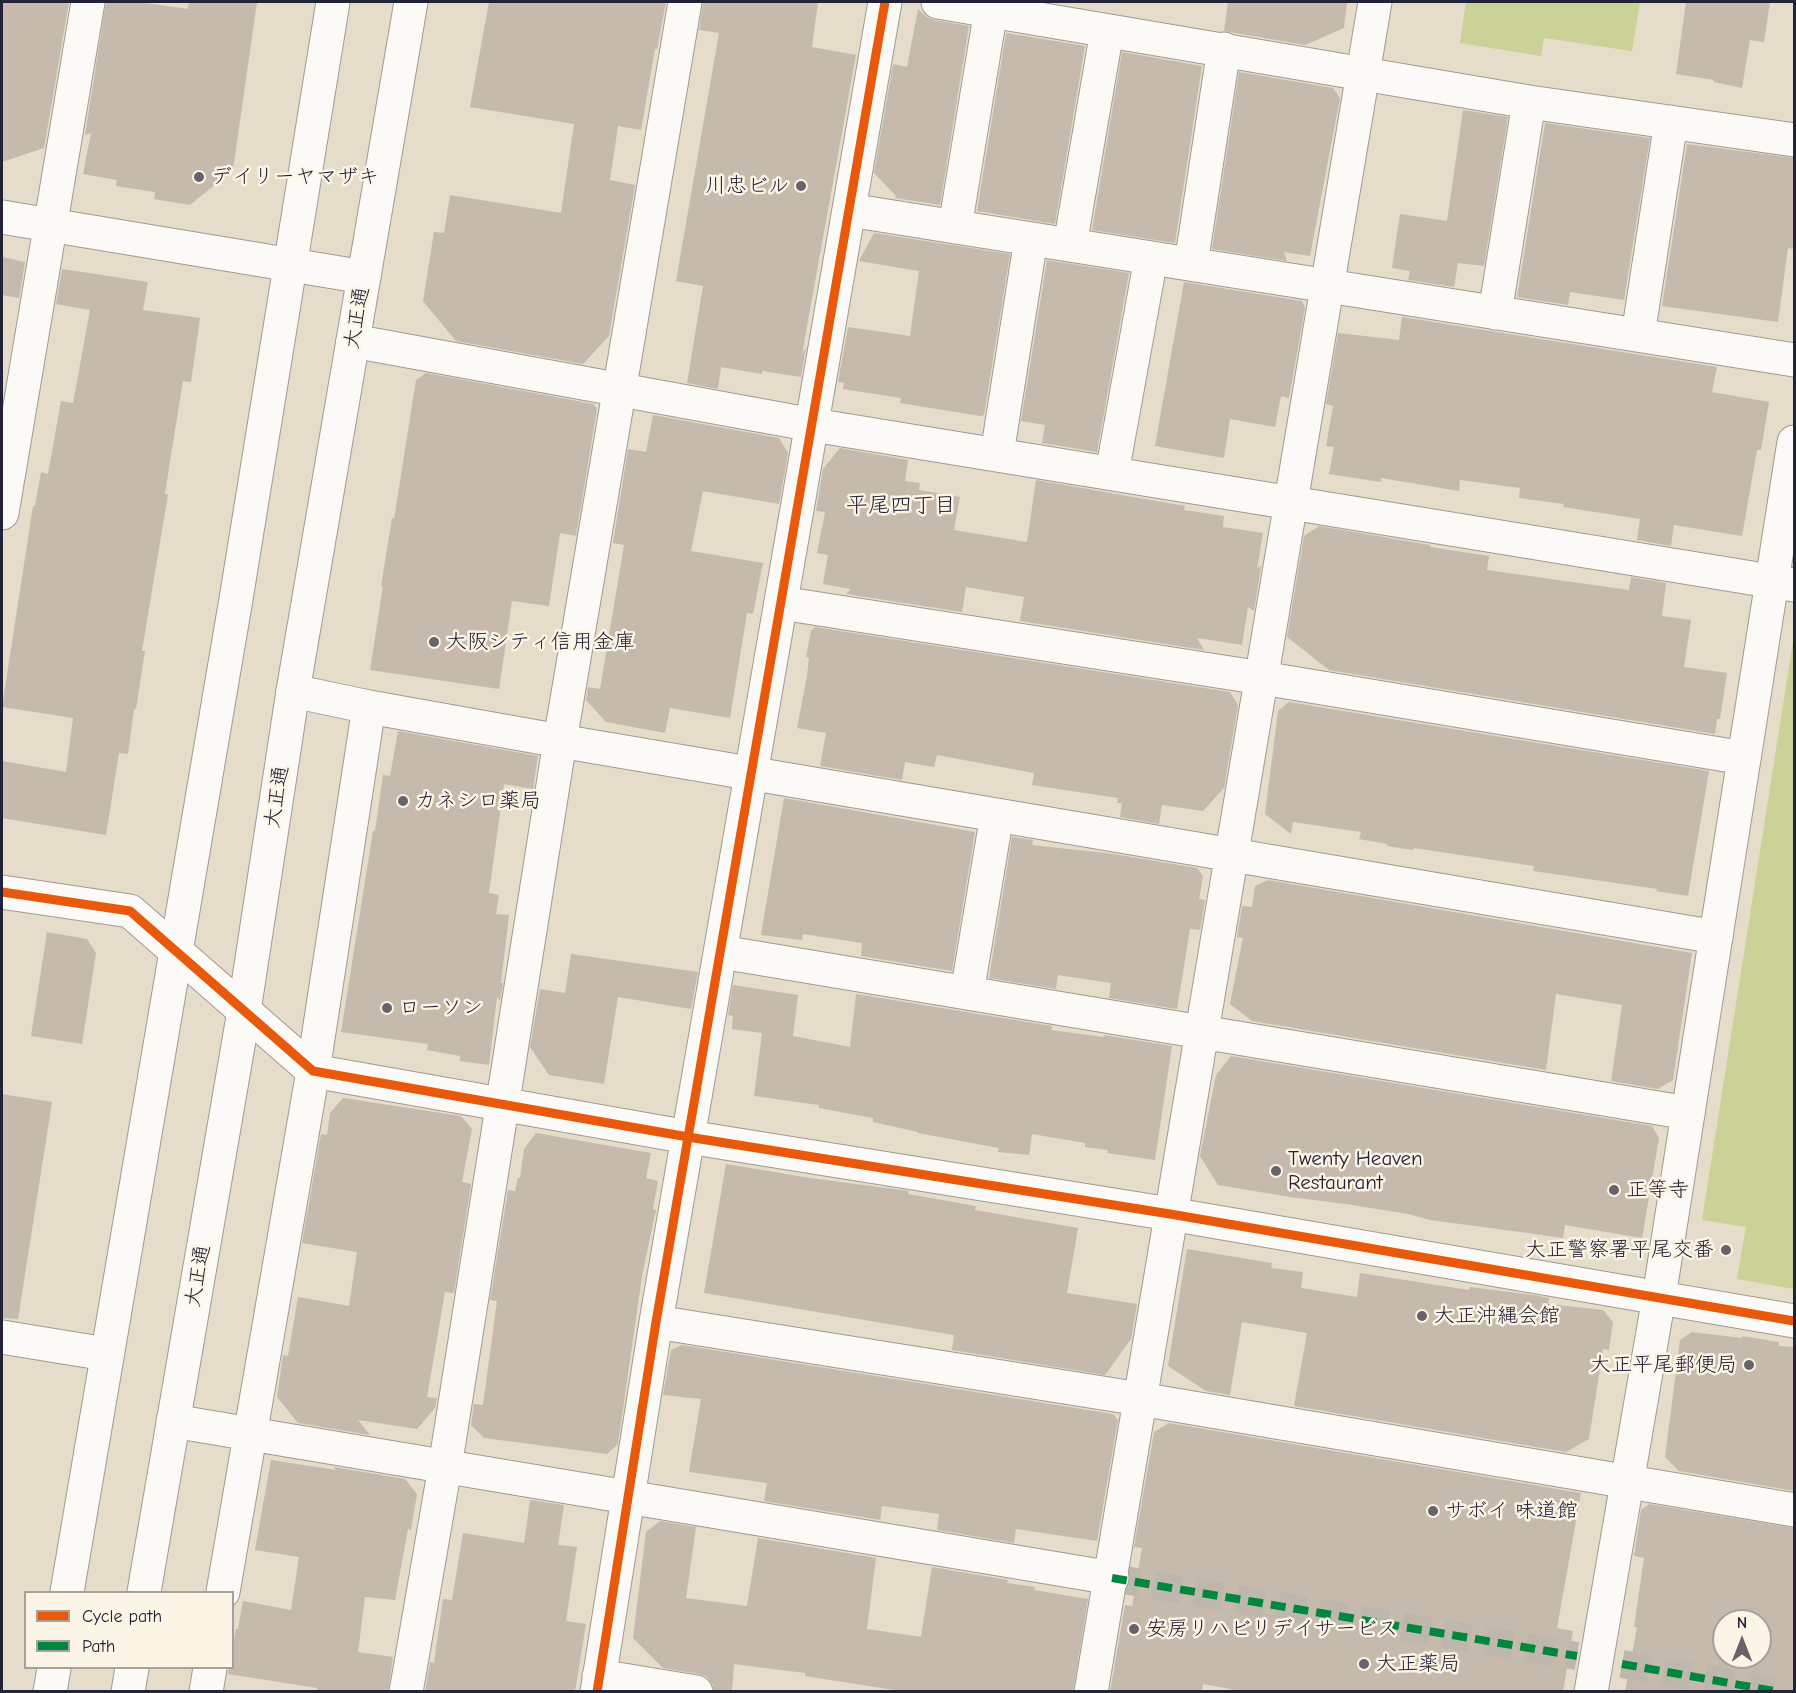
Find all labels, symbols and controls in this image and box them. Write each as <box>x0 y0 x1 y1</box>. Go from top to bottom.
place label: デイリーヤマザキ <box>211 164 379 190</box>
marker: デイリーヤマザキ <box>192 170 206 184</box>
place label: 川忠ビル <box>705 173 789 199</box>
marker: 川忠ビル <box>794 179 808 193</box>
street label: 大正通 <box>339 285 375 351</box>
district label: 平尾四丁目 <box>846 493 956 519</box>
place label: 大阪シティ信用金庫 <box>446 629 635 655</box>
marker: 大阪シティ信用金庫 <box>427 635 441 649</box>
street label: 大正通 <box>260 764 294 830</box>
place label: カネシロ薬局 <box>415 788 541 814</box>
marker: カネシロ薬局 <box>396 794 410 808</box>
place label: ローソン <box>399 995 483 1021</box>
marker: ローソン <box>380 1001 394 1015</box>
place label: Twenty Heaven Restaurant <box>1288 1146 1423 1196</box>
marker: Twenty Heaven Restaurant <box>1269 1164 1283 1178</box>
place label: 正等寺 <box>1626 1177 1689 1203</box>
marker: 正等寺 <box>1607 1183 1621 1197</box>
place label: 大正警察署平尾交番 <box>1525 1237 1714 1263</box>
street label: 大正通 <box>180 1243 216 1309</box>
marker: 大正警察署平尾交番 <box>1719 1243 1733 1257</box>
place label: 大正沖縄会館 <box>1434 1303 1560 1329</box>
marker: 大正沖縄会館 <box>1415 1309 1429 1323</box>
place label: 大正平尾郵便局 <box>1590 1352 1737 1378</box>
marker: 大正平尾郵便局 <box>1742 1358 1756 1372</box>
place label: サボイ 味道館 <box>1445 1498 1578 1524</box>
marker: サボイ 味道館 <box>1426 1504 1440 1518</box>
legend <box>24 1591 234 1669</box>
text: Cycle path <box>82 1606 162 1627</box>
north arrow <box>1712 1609 1772 1669</box>
text: N <box>1737 1614 1747 1632</box>
place label: 安房リハビリデイサービス <box>1146 1616 1398 1642</box>
marker: 安房リハビリデイサービス <box>1127 1622 1141 1636</box>
text: Path <box>82 1636 115 1657</box>
place label: 大正薬局 <box>1376 1651 1460 1677</box>
marker: 大正薬局 <box>1357 1657 1371 1671</box>

